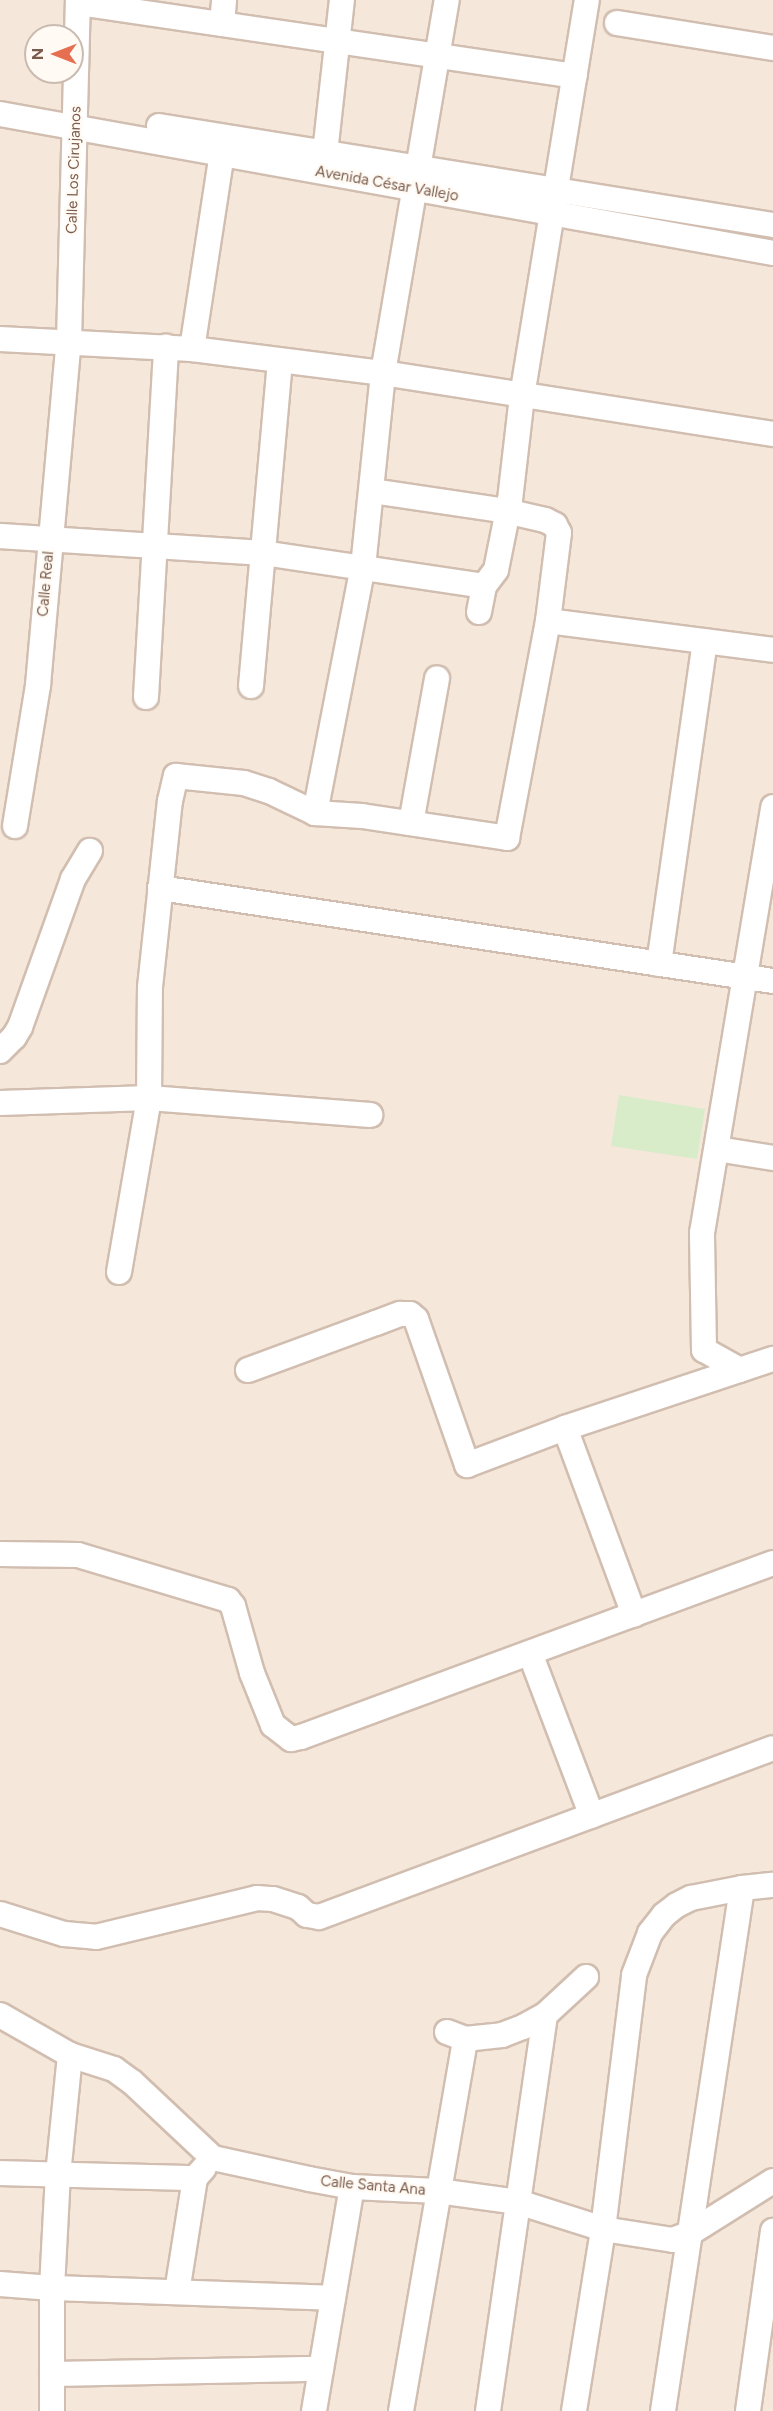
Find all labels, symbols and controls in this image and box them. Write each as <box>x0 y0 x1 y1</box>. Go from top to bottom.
north arrow <box>24 24 84 84</box>
text: N <box>28 48 47 60</box>
street label: Calle Los Cirujanos <box>63 106 85 234</box>
street label: Avenida César Vallejo <box>314 163 460 205</box>
street label: Calle Real <box>34 551 58 617</box>
street label: Calle Santa Ana <box>320 2172 426 2200</box>

